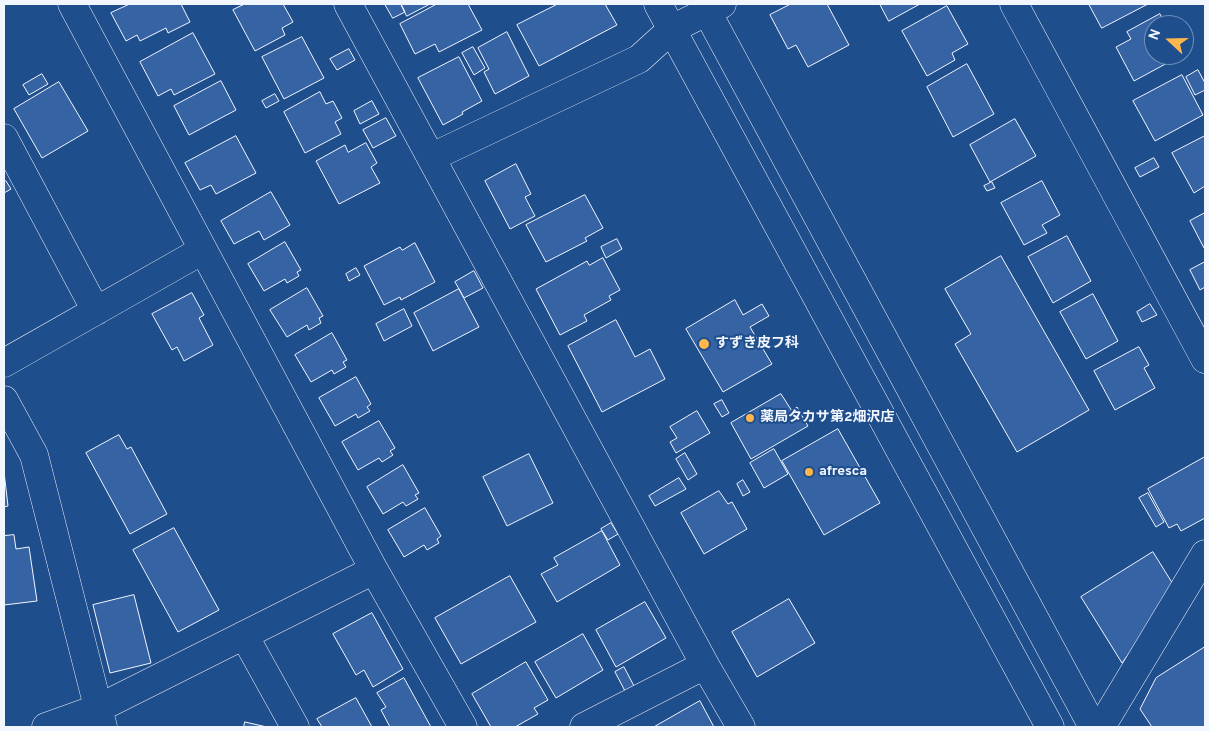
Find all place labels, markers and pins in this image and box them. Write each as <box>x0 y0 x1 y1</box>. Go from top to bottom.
place label: すずき皮フ科 <box>715 336 799 352</box>
marker: すずき皮フ科 <box>697 337 711 351</box>
place label: 薬局タカサ第2畑沢店 <box>760 410 895 426</box>
marker: 薬局タカサ第2畑沢店 <box>744 412 756 424</box>
place label: afresca <box>819 464 867 480</box>
marker: afresca <box>803 466 815 478</box>

